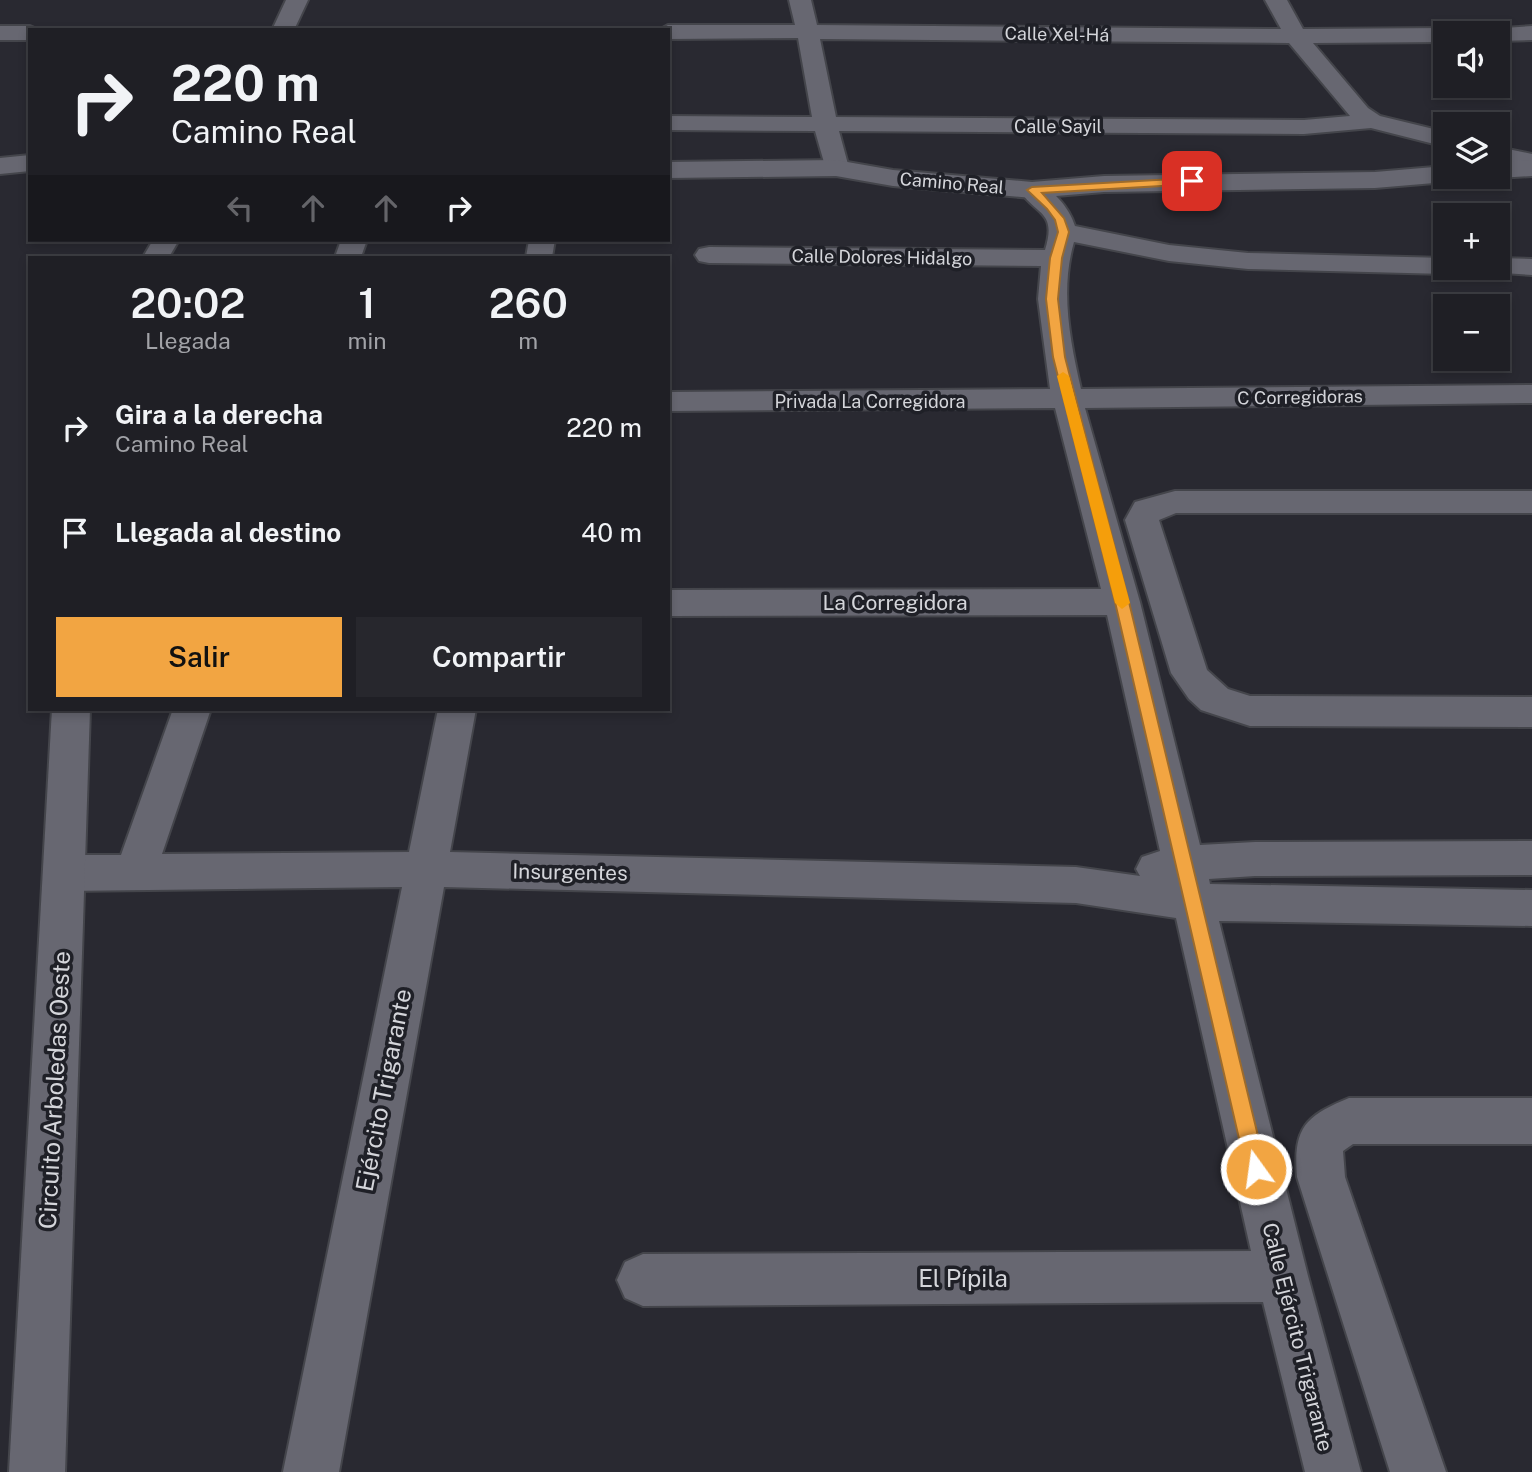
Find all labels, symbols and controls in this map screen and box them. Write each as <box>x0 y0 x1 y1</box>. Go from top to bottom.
map controls <box>1433 21 1510 371</box>
button: sound <box>1433 21 1510 98</box>
street label: Calle Xel-Há <box>1005 23 1109 45</box>
text: 220 m <box>171 54 320 112</box>
icon: right <box>56 56 147 147</box>
button: layers <box>1433 112 1510 189</box>
text: Camino Real <box>171 113 357 150</box>
street label: Calle Sayil <box>1014 116 1102 137</box>
pin <box>1162 151 1222 211</box>
icon: arrive <box>1173 162 1211 200</box>
street label: Camino Real <box>899 168 1005 198</box>
icon: left <box>221 189 259 227</box>
icon: ahead <box>294 189 332 227</box>
icon: ahead <box>367 189 405 227</box>
icon: right <box>440 189 478 227</box>
button: + <box>1433 203 1510 280</box>
street label: Calle Dolores Hidalgo <box>791 245 973 269</box>
text: 20:02 <box>130 278 245 327</box>
text: 1 <box>358 278 376 327</box>
text: 260 <box>489 278 568 327</box>
button: − <box>1433 294 1510 371</box>
text: Llegada <box>145 327 231 354</box>
text: min <box>348 327 387 354</box>
text: m <box>518 327 538 354</box>
street label: C Corregidoras <box>1237 385 1363 409</box>
street label: Privada La Corregidora <box>774 391 966 412</box>
text: Gira a la derecha <box>115 399 323 430</box>
icon: right <box>56 409 94 447</box>
text: 220 m <box>566 412 642 443</box>
text: Camino Real <box>115 430 249 457</box>
icon: arrive <box>56 514 94 552</box>
text: Llegada al destino <box>115 517 341 548</box>
text: 40 m <box>581 517 642 548</box>
street label: La Corregidora <box>823 590 968 615</box>
button: Salir <box>56 617 342 697</box>
button: Compartir <box>356 617 642 697</box>
street label: Insurgentes <box>512 858 628 886</box>
street label: Circuito Arboledas Oeste <box>33 950 75 1230</box>
street label: Ejército Trigarante <box>350 986 416 1194</box>
position arrow <box>1219 1132 1293 1206</box>
street label: Calle Ejército Trigarante <box>1257 1220 1339 1454</box>
street label: El Pípila <box>918 1264 1008 1292</box>

